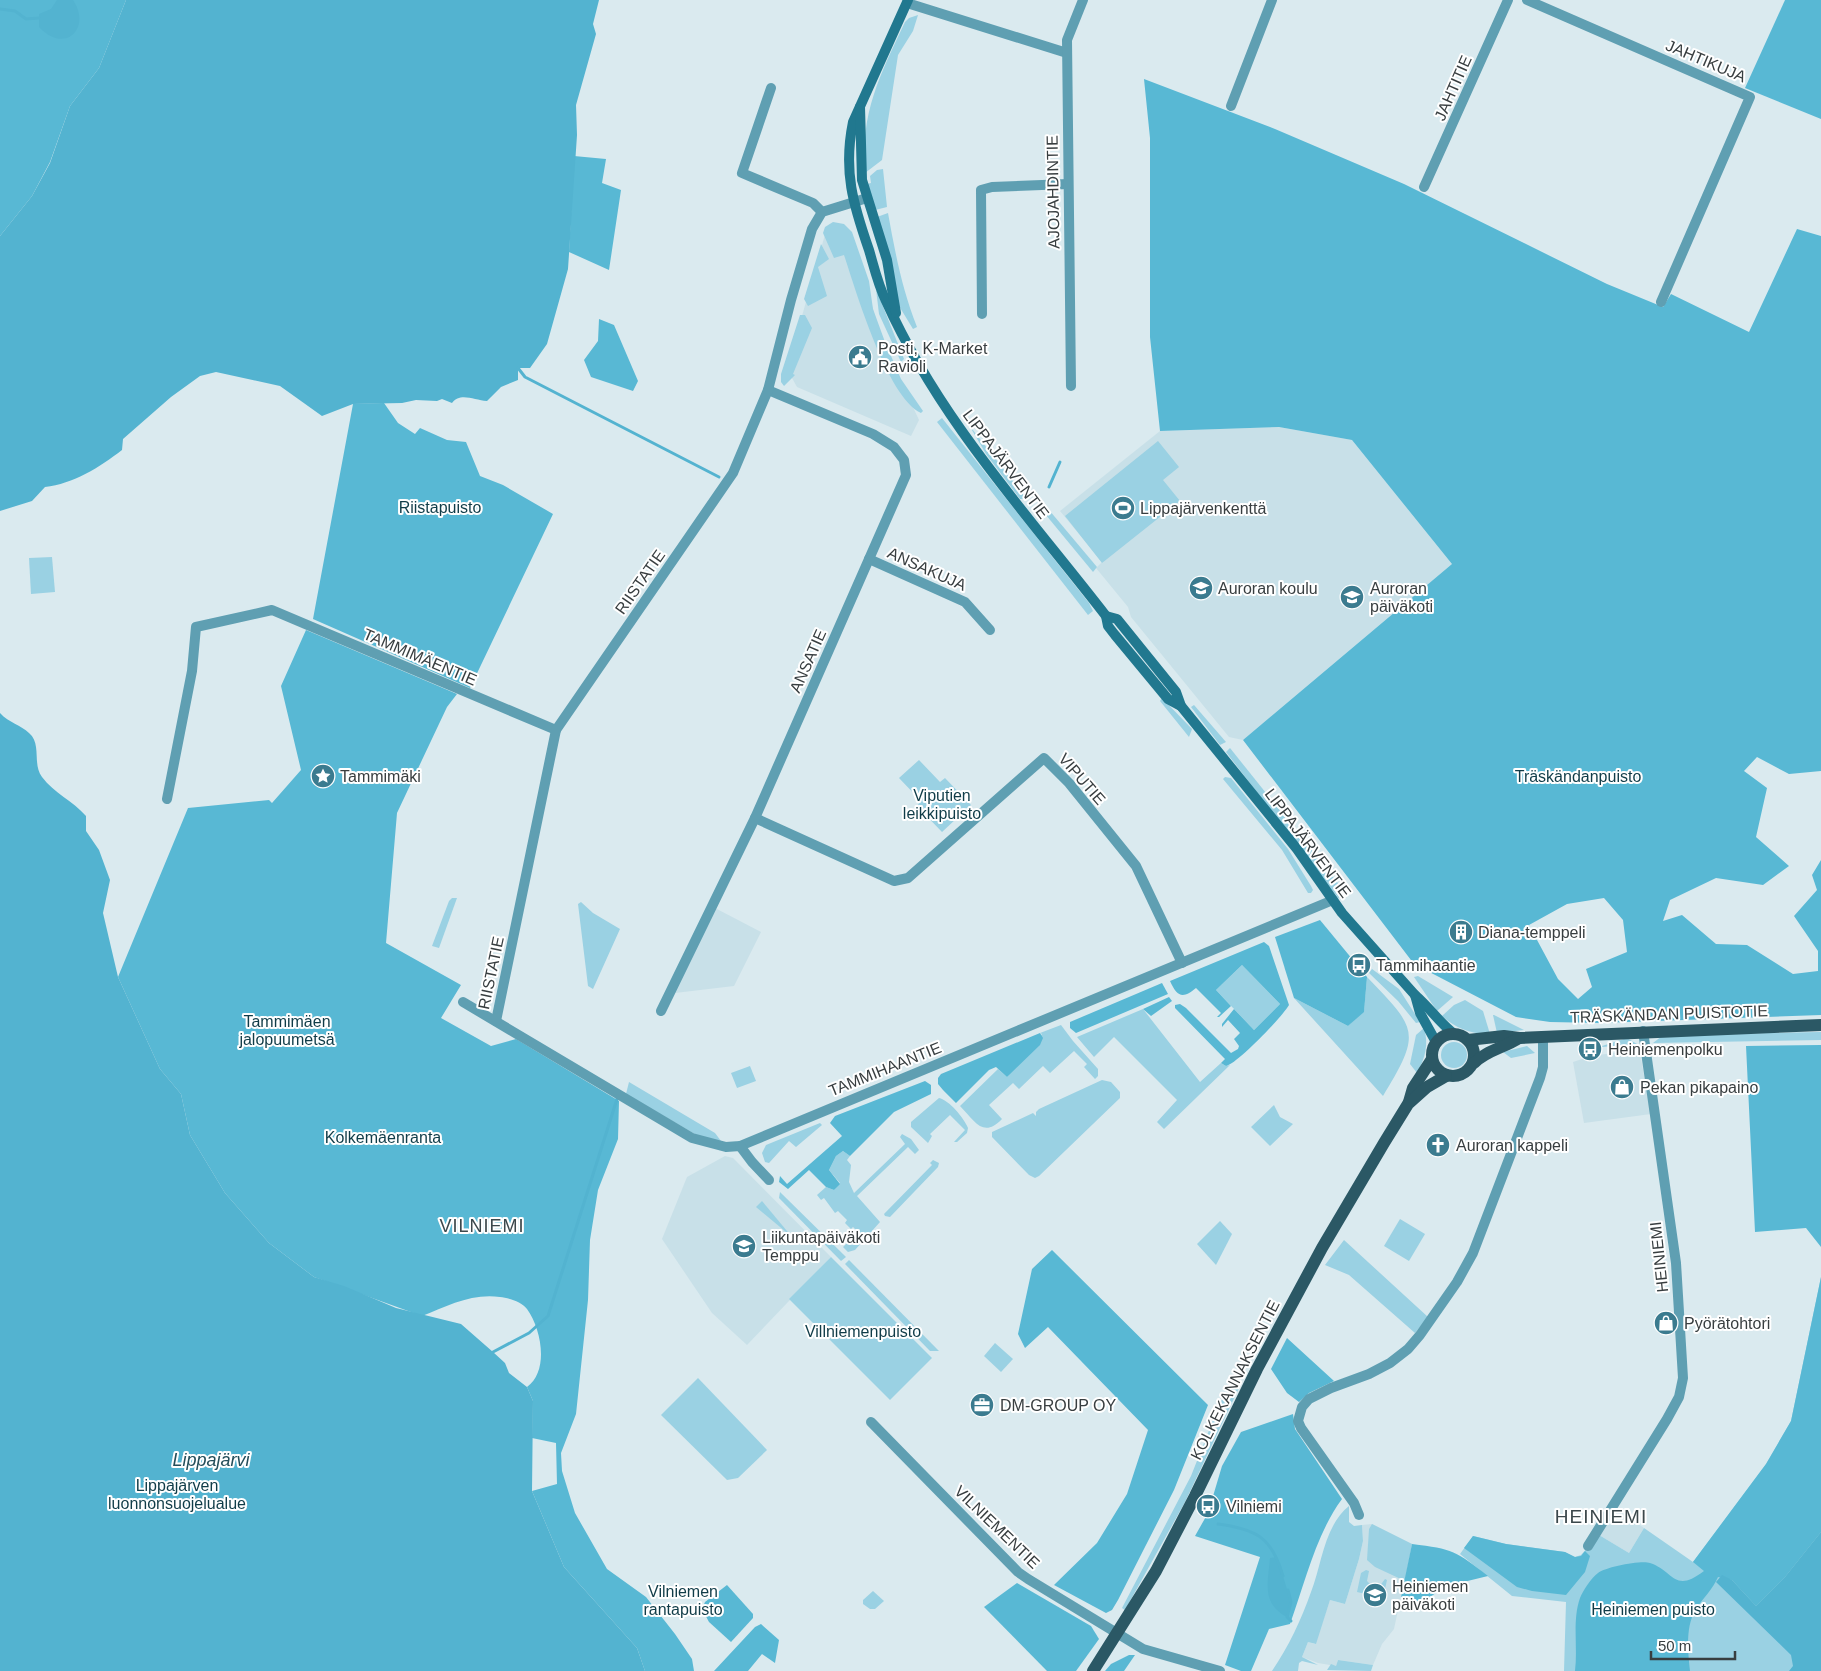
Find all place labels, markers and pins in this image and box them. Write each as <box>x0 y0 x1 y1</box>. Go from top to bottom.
place label: Posti, K-Market Ravioli <box>878 340 988 375</box>
public building icon: Posti, K-Market Ravioli <box>847 344 873 370</box>
sports icon: Lippajärvenkenttä <box>1110 495 1136 521</box>
place label: Lippajärvenkenttä <box>1140 500 1266 517</box>
school or university icon: Auroran koulu <box>1188 575 1214 601</box>
place label: Auroran koulu <box>1218 580 1318 597</box>
place label: Auroran päiväkoti <box>1370 580 1433 615</box>
school or university icon: Auroran päiväkoti <box>1339 584 1365 610</box>
place icon: Tammimäki <box>310 763 336 789</box>
place label: Tammimäki <box>340 768 421 785</box>
building icon: Diana-temppeli <box>1448 919 1474 945</box>
place label: Diana-temppeli <box>1478 924 1586 941</box>
bus stop icon: Tammihaantie <box>1346 952 1372 978</box>
place label: Tammihaantie <box>1376 957 1476 974</box>
bus stop icon: Heiniemenpolku <box>1577 1036 1603 1062</box>
place label: Heiniemenpolku <box>1608 1041 1723 1058</box>
shop icon: Pekan pikapaino <box>1609 1074 1635 1100</box>
place label: Pekan pikapaino <box>1640 1079 1758 1096</box>
church icon: Auroran kappeli <box>1425 1132 1451 1158</box>
place label: Auroran kappeli <box>1456 1137 1568 1154</box>
place label: Liikuntapäiväkoti Temppu <box>762 1229 880 1264</box>
school or university icon: Liikuntapäiväkoti Temppu <box>731 1233 757 1259</box>
shop icon: Pyörätohtori <box>1653 1310 1679 1336</box>
place label: Pyörätohtori <box>1684 1315 1770 1332</box>
office icon: DM-GROUP OY <box>969 1392 995 1418</box>
place label: DM-GROUP OY <box>1000 1397 1116 1414</box>
bus stop icon: Vilniemi <box>1195 1493 1221 1519</box>
place label: Vilniemi <box>1226 1498 1282 1515</box>
place label: Heiniemen päiväkoti <box>1392 1578 1468 1613</box>
school or university icon: Heiniemen päiväkoti <box>1362 1582 1388 1608</box>

